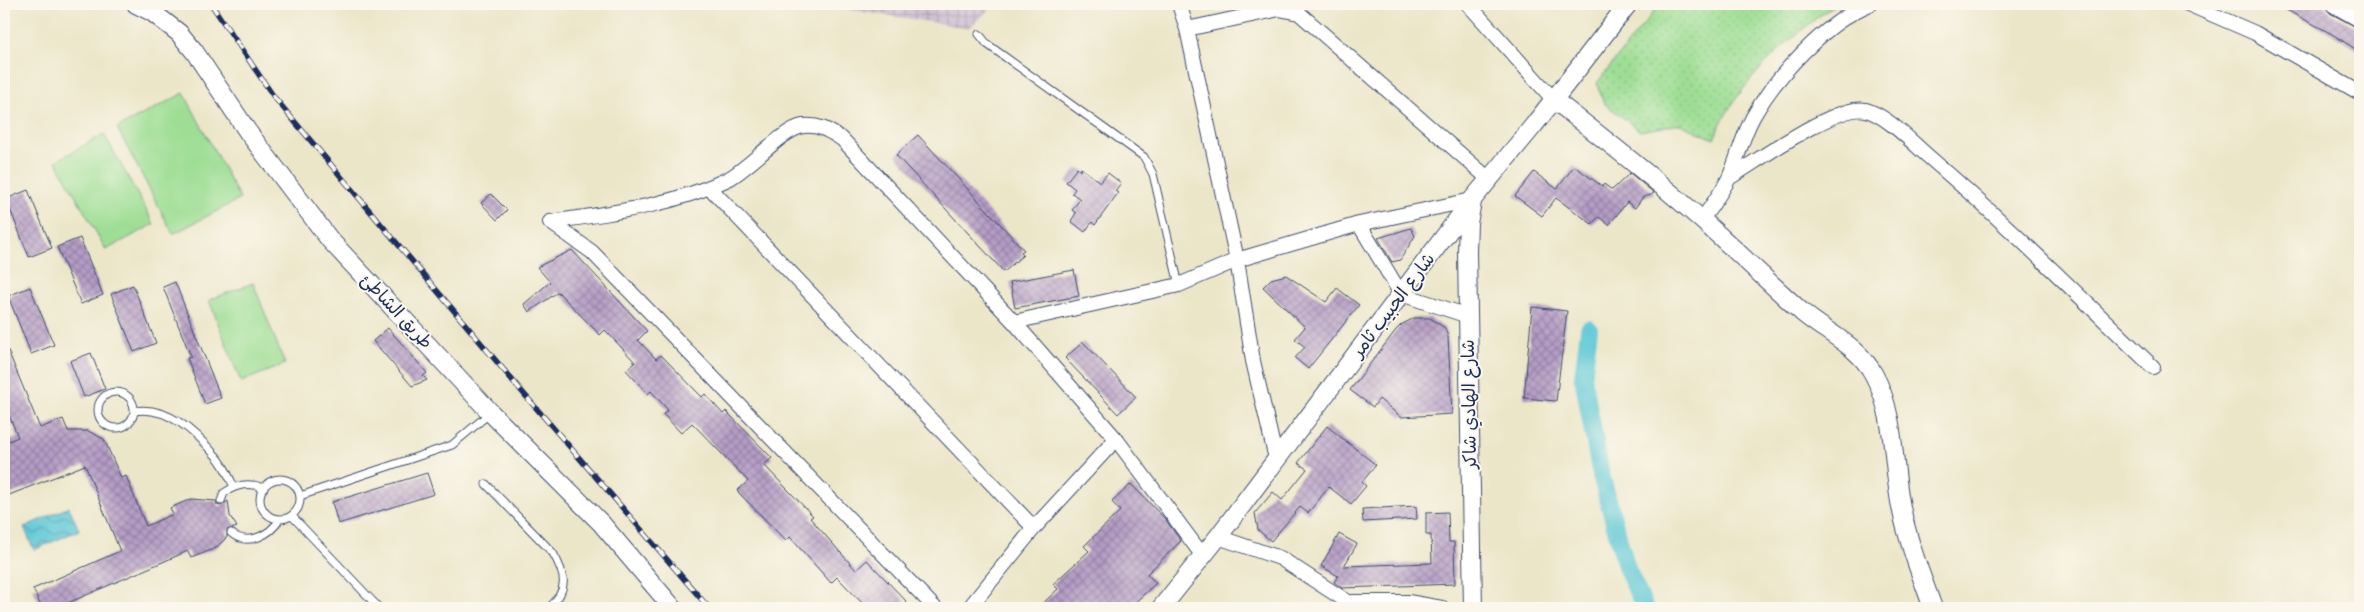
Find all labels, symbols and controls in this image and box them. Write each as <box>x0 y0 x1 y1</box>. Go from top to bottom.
street label: شارع الحبيب ثامر <box>1341 245 1443 366</box>
street label: طريق الشاطئ <box>353 265 441 357</box>
street label: شارع الهادي شاكر <box>1452 339 1486 471</box>

